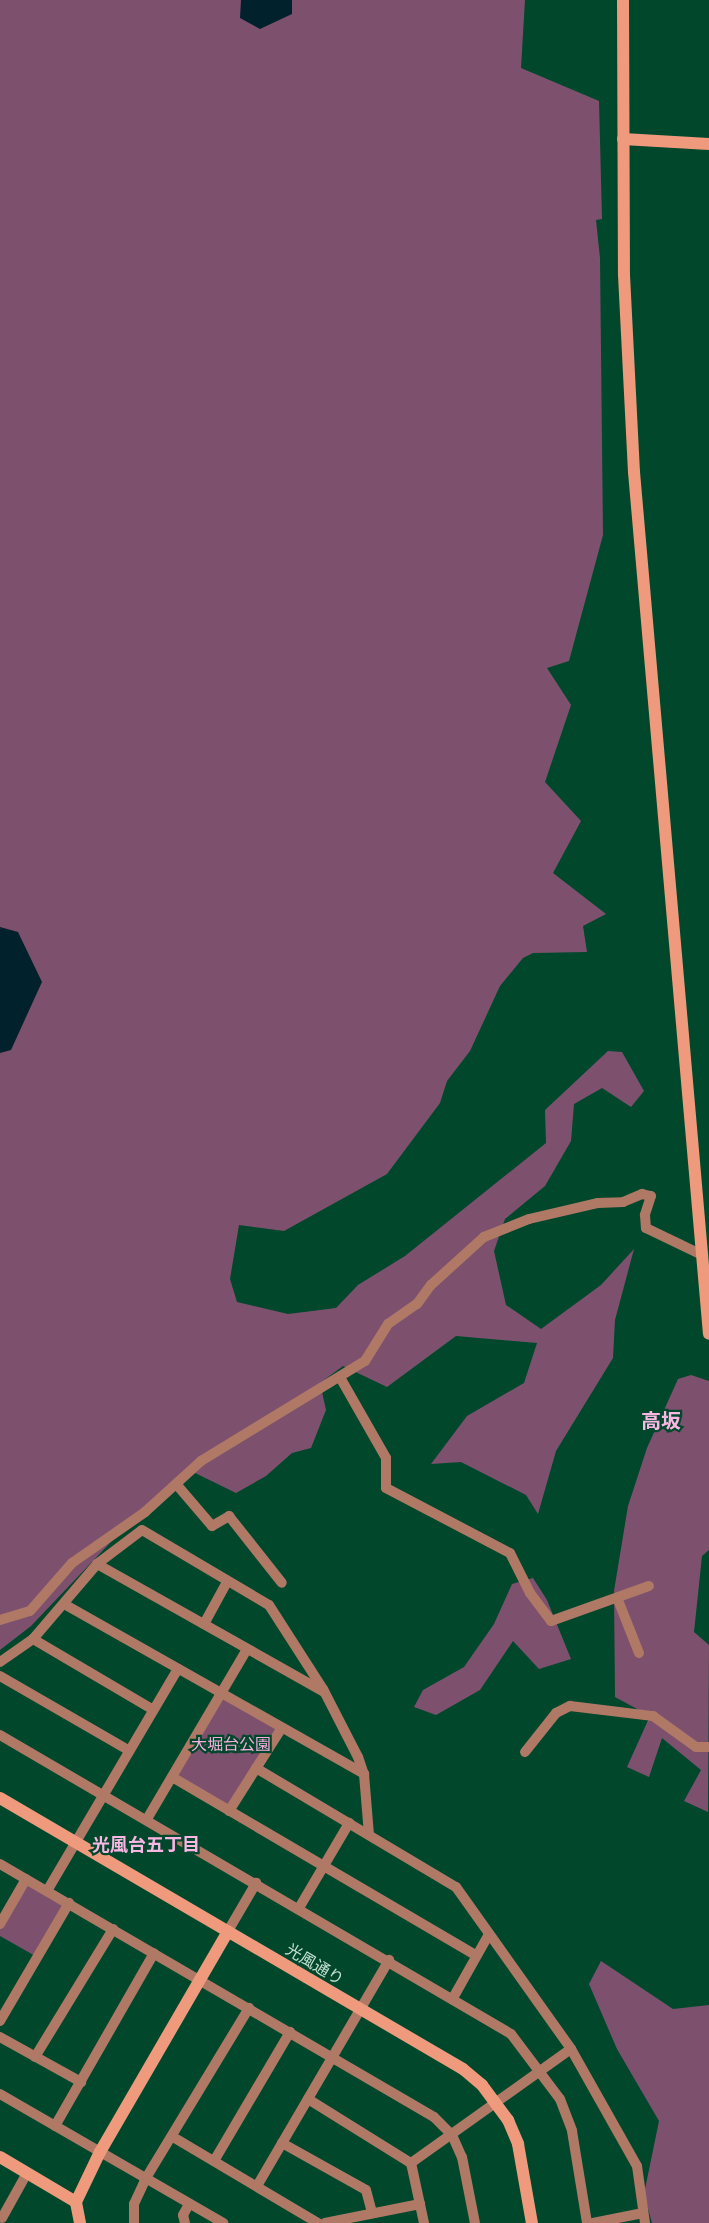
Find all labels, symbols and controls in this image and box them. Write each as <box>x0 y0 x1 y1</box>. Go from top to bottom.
district label: 高坂 <box>641 1408 681 1432</box>
park label: 大堀台公園 <box>191 1734 271 1754</box>
district label: 光風台五丁目 <box>92 1833 200 1855</box>
street label: 光風通り <box>283 1939 347 1989</box>

